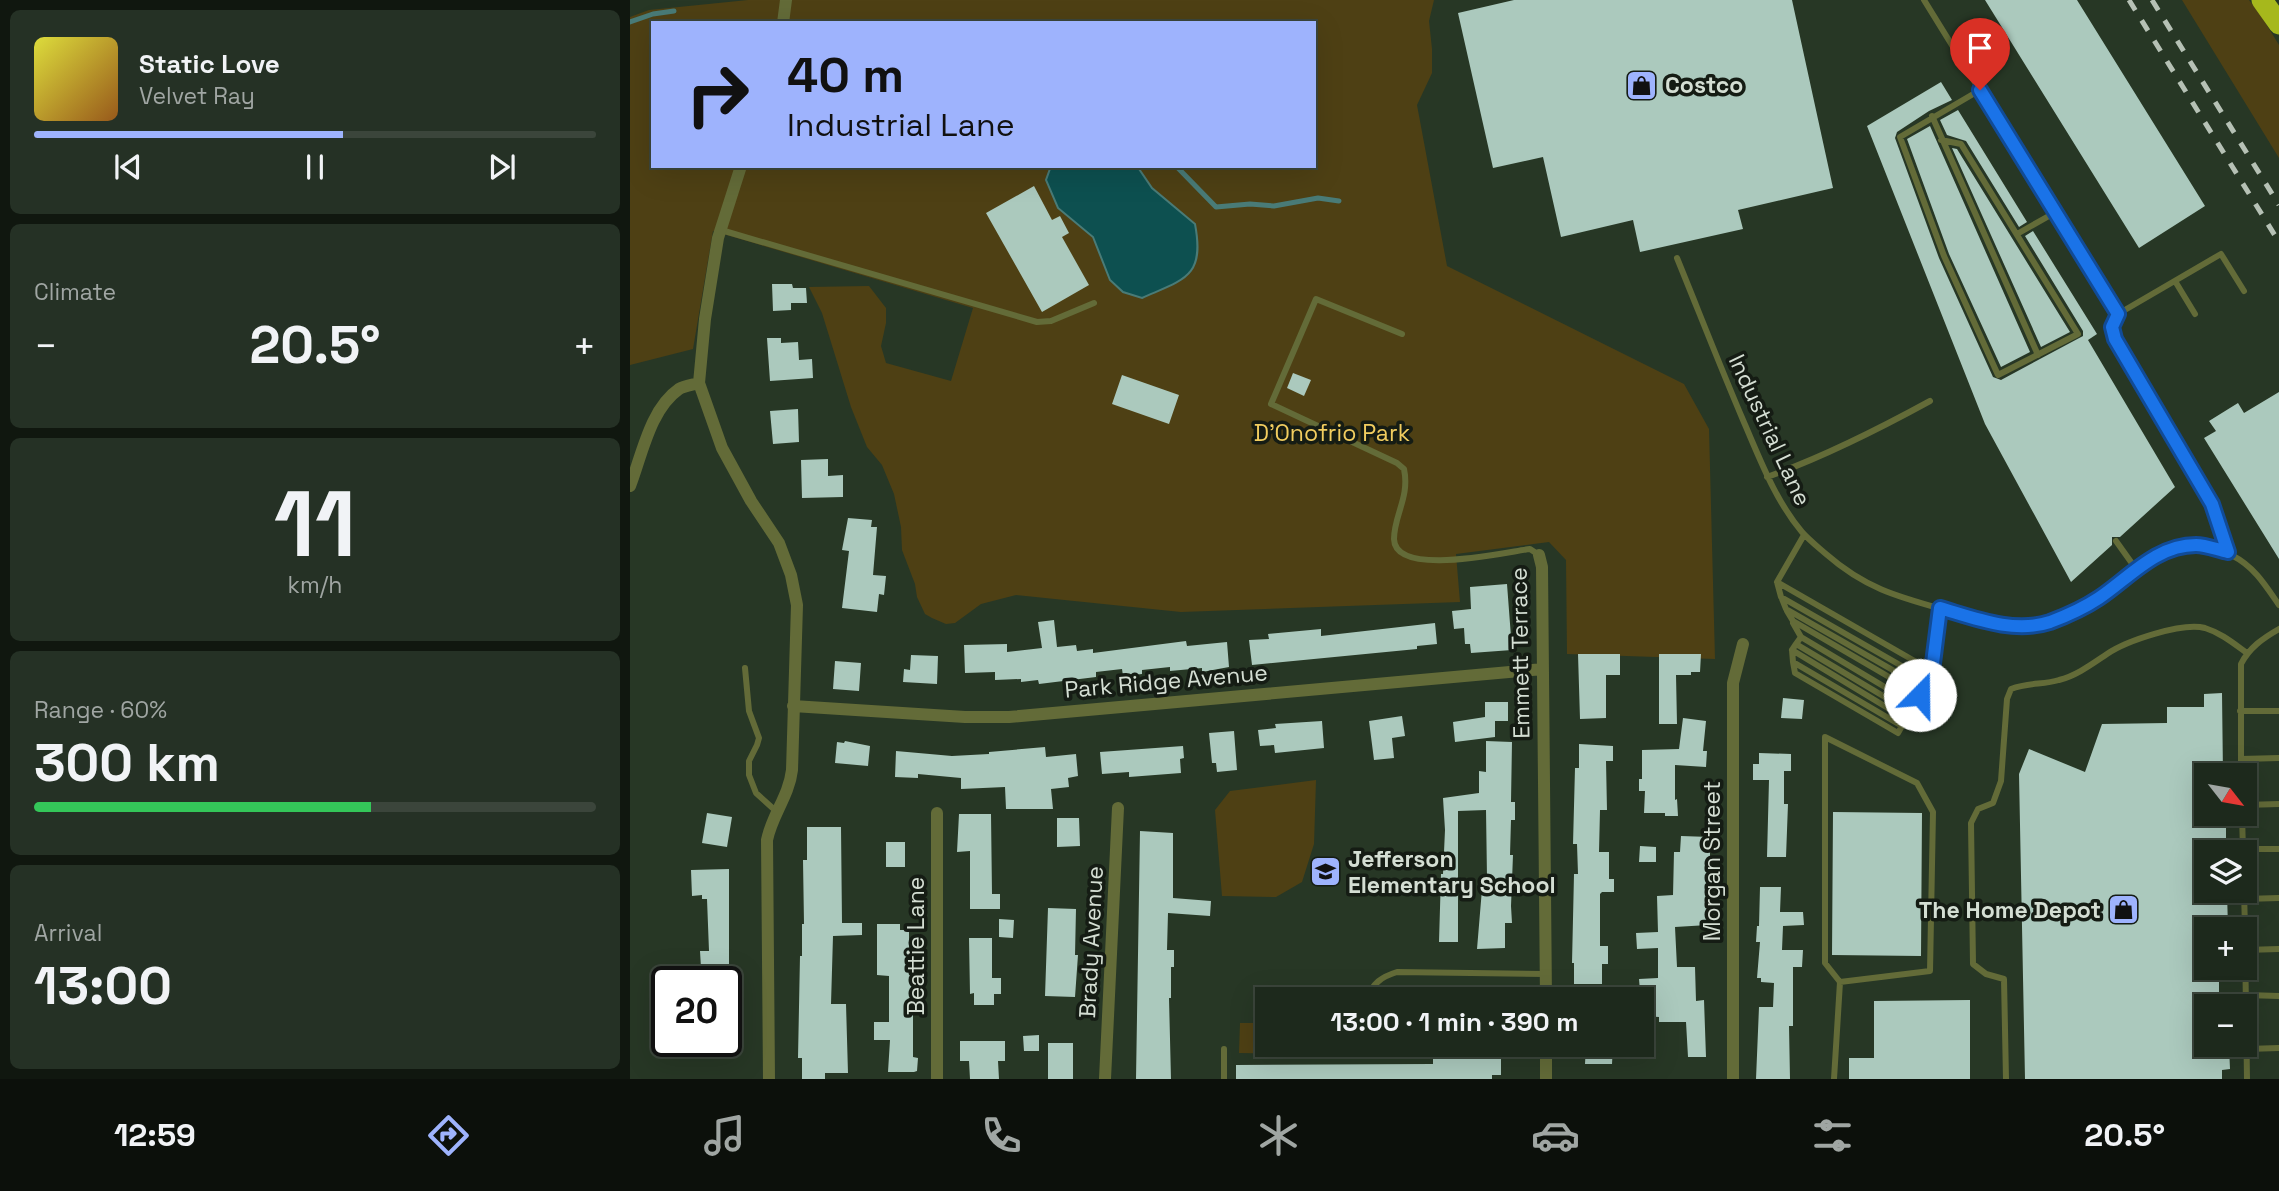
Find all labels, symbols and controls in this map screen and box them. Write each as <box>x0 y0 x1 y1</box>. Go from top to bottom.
pin <box>1950 18 2010 90</box>
icon: arrive <box>1961 29 1999 67</box>
text: 40 m <box>787 44 904 106</box>
text: Static Love <box>139 47 280 81</box>
icon: right <box>672 49 763 140</box>
shop icon: Costco <box>1625 68 1659 102</box>
place label: Costco <box>1665 70 1743 100</box>
text: Velvet Ray <box>139 81 255 111</box>
text: Industrial Lane <box>787 105 1015 145</box>
icon: previous <box>109 148 147 186</box>
icon: pause <box>296 148 334 186</box>
icon: next <box>483 148 521 186</box>
text: Climate <box>34 277 116 307</box>
text: 20.5° <box>249 312 381 378</box>
text: − <box>34 322 58 370</box>
text: + <box>572 322 596 370</box>
street label: Industrial Lane <box>1722 350 1818 510</box>
park label: D'Onofrio Park <box>1254 418 1410 448</box>
text: 11 <box>274 466 356 583</box>
street label: Emmett Terrace <box>1504 567 1536 739</box>
text: km/h <box>288 570 342 600</box>
street label: Park Ridge Avenue <box>1063 657 1269 705</box>
position arrow <box>1883 658 1957 732</box>
text: Range · 60% <box>34 695 167 725</box>
text: 300 km <box>34 730 220 796</box>
north arrow <box>2194 763 2258 826</box>
map controls <box>2194 763 2257 1057</box>
street label: Morgan Street <box>1697 781 1727 941</box>
button: layers <box>2194 840 2257 903</box>
place label: Jefferson Elementary School <box>1348 844 1556 900</box>
school or university icon: Jefferson Elementary School <box>1308 855 1342 889</box>
street label: Brady Avenue <box>1072 865 1110 1019</box>
street label: Beattie Lane <box>901 877 931 1015</box>
shop icon: The Home Depot <box>2107 893 2141 927</box>
place label: The Home Depot <box>1919 895 2101 925</box>
button: + <box>2194 917 2257 980</box>
text: Arrival <box>34 918 102 948</box>
text: 13:00 <box>34 953 172 1019</box>
speed limit sign: 20 <box>651 966 742 1057</box>
button: − <box>2194 994 2257 1057</box>
text: 13:00 · 1 min · 390 m <box>1331 1005 1578 1039</box>
icon: directions <box>424 1111 473 1160</box>
icon: music <box>700 1111 749 1160</box>
icon: phone <box>977 1111 1026 1160</box>
icon: climate <box>1254 1111 1303 1160</box>
icon: car <box>1531 1111 1580 1160</box>
icon: filters <box>1808 1111 1857 1160</box>
text: 12:59 <box>114 1115 196 1155</box>
text: 20.5° <box>2084 1115 2165 1155</box>

